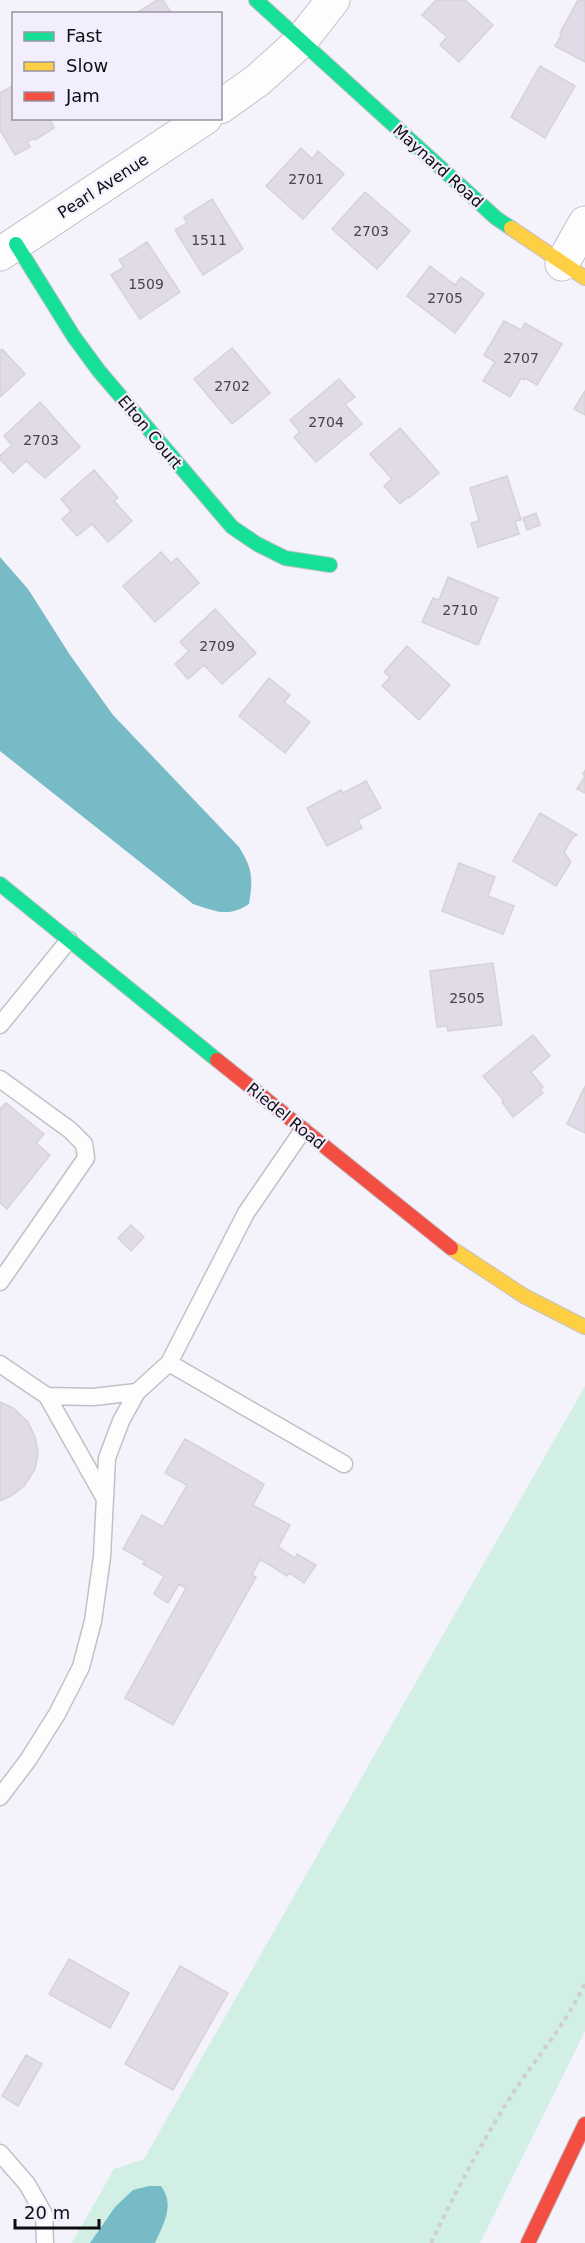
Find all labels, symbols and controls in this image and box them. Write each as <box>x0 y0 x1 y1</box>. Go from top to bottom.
legend <box>12 12 222 120</box>
text: Fast <box>66 25 102 46</box>
text: Slow <box>66 55 108 76</box>
text: Jam <box>65 85 100 106</box>
street label: Maynard Road <box>389 121 487 211</box>
street label: Pearl Avenue <box>54 150 152 222</box>
house number: 2701 <box>288 171 324 187</box>
house number: 2703 <box>353 223 389 239</box>
house number: 1511 <box>191 232 227 248</box>
house number: 1509 <box>128 276 164 292</box>
house number: 2705 <box>427 290 463 306</box>
house number: 2707 <box>503 350 539 366</box>
house number: 2702 <box>214 378 250 394</box>
street label: Elton Court <box>114 391 186 473</box>
house number: 2704 <box>308 414 344 430</box>
house number: 2703 <box>23 432 59 448</box>
house number: 2710 <box>442 602 478 618</box>
house number: 2709 <box>199 638 235 654</box>
house number: 2505 <box>449 990 485 1006</box>
street label: Riedel Road <box>243 1079 329 1153</box>
scale bar <box>15 2192 99 2230</box>
text: 20 m <box>24 2202 70 2223</box>

